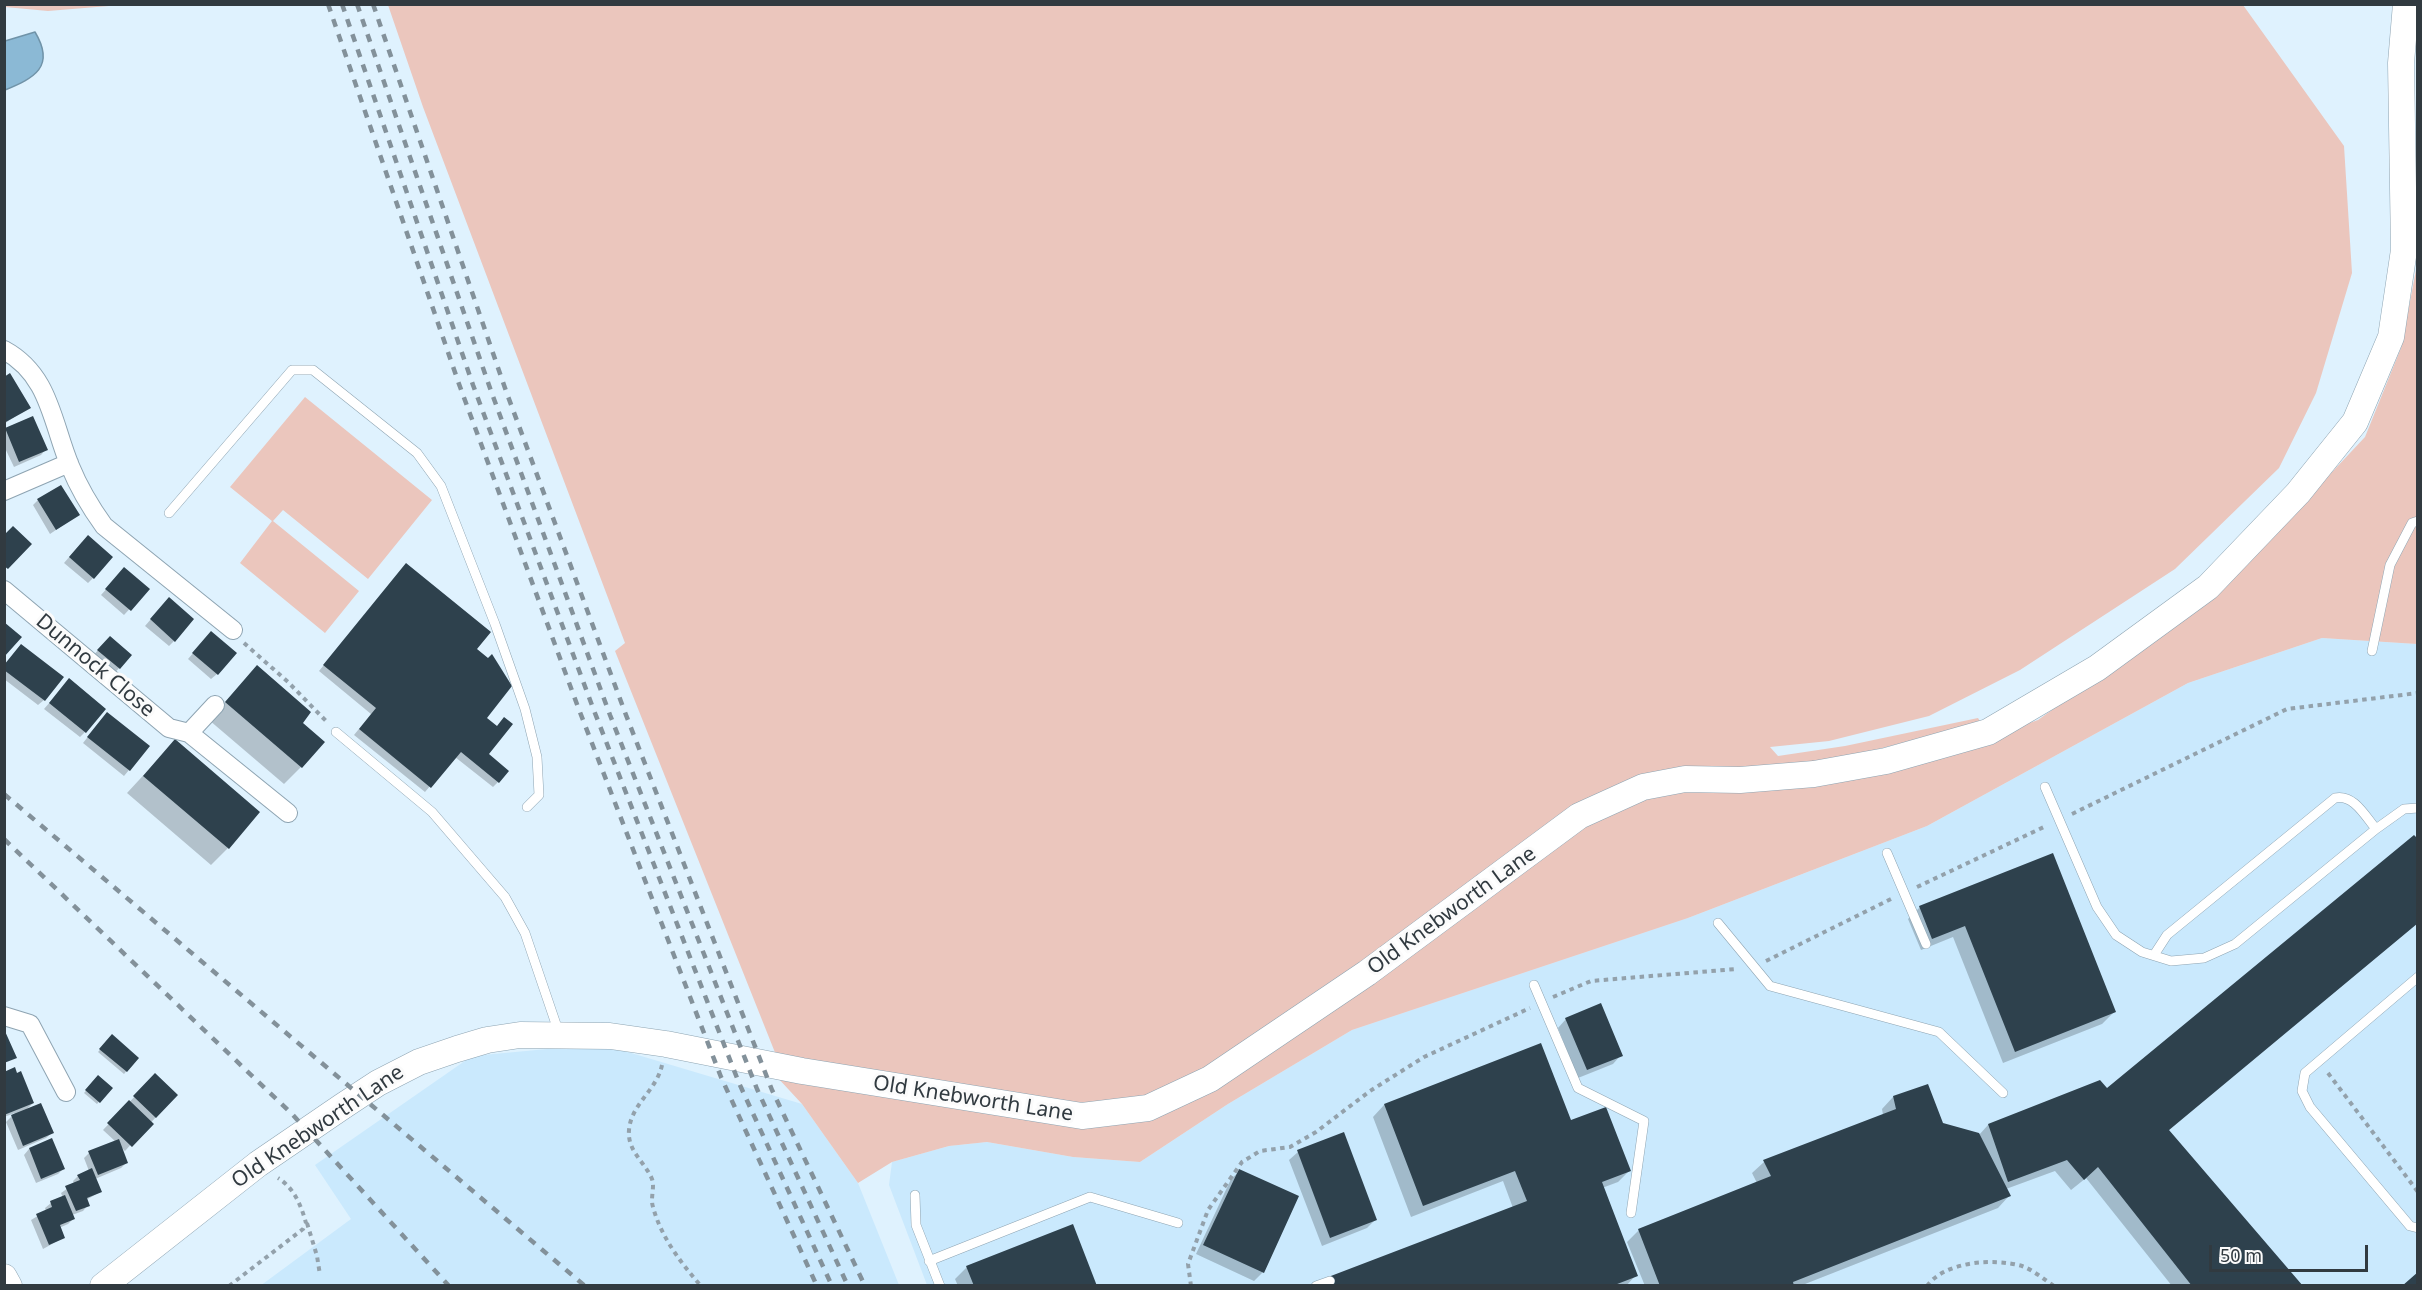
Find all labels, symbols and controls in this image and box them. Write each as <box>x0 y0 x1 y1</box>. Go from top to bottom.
street label: Dunnock Close <box>31 609 159 723</box>
street label: Old Knebworth Lane <box>1363 841 1541 981</box>
street label: Old Knebworth Lane <box>227 1060 409 1194</box>
street label: Old Knebworth Lane <box>871 1071 1075 1127</box>
scale bar <box>2212 1233 2371 1271</box>
text: 50 m <box>2220 1243 2262 1267</box>

